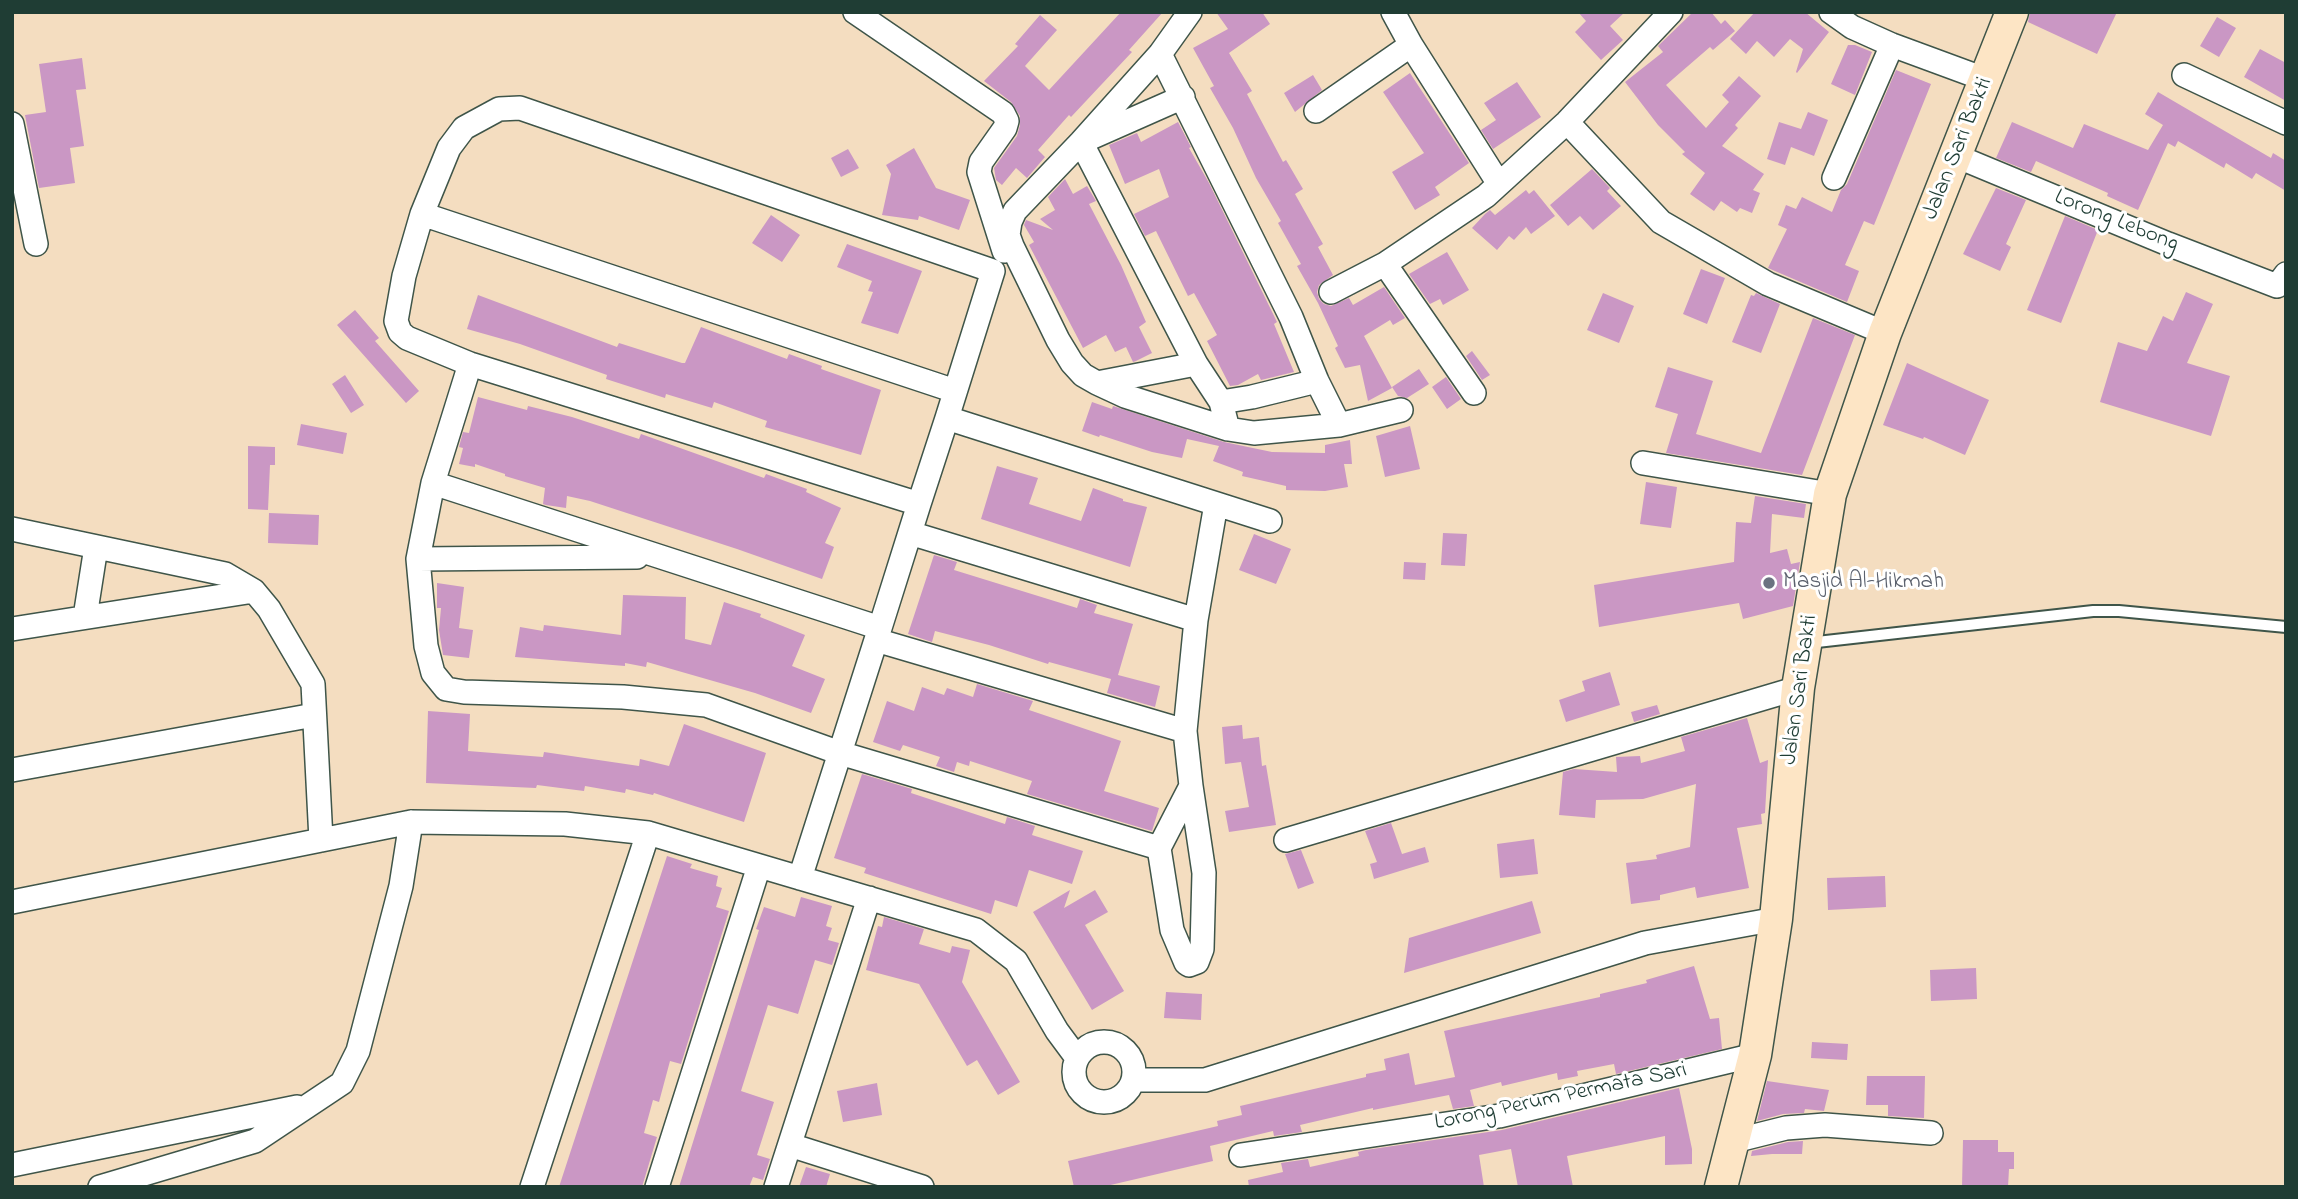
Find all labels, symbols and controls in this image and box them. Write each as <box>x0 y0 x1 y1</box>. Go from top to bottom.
street label: Jalan Sari Bakti <box>1918 74 2000 224</box>
street label: Lorong Lebong <box>2050 185 2182 259</box>
place label: Masjid Al-Hikmah <box>1783 569 1944 597</box>
marker: Masjid Al-Hikmah <box>1761 575 1777 591</box>
street label: Jalan Sari Bakti <box>1777 613 1825 767</box>
street label: Lorong Perum Permata Sari <box>1432 1058 1690 1138</box>

